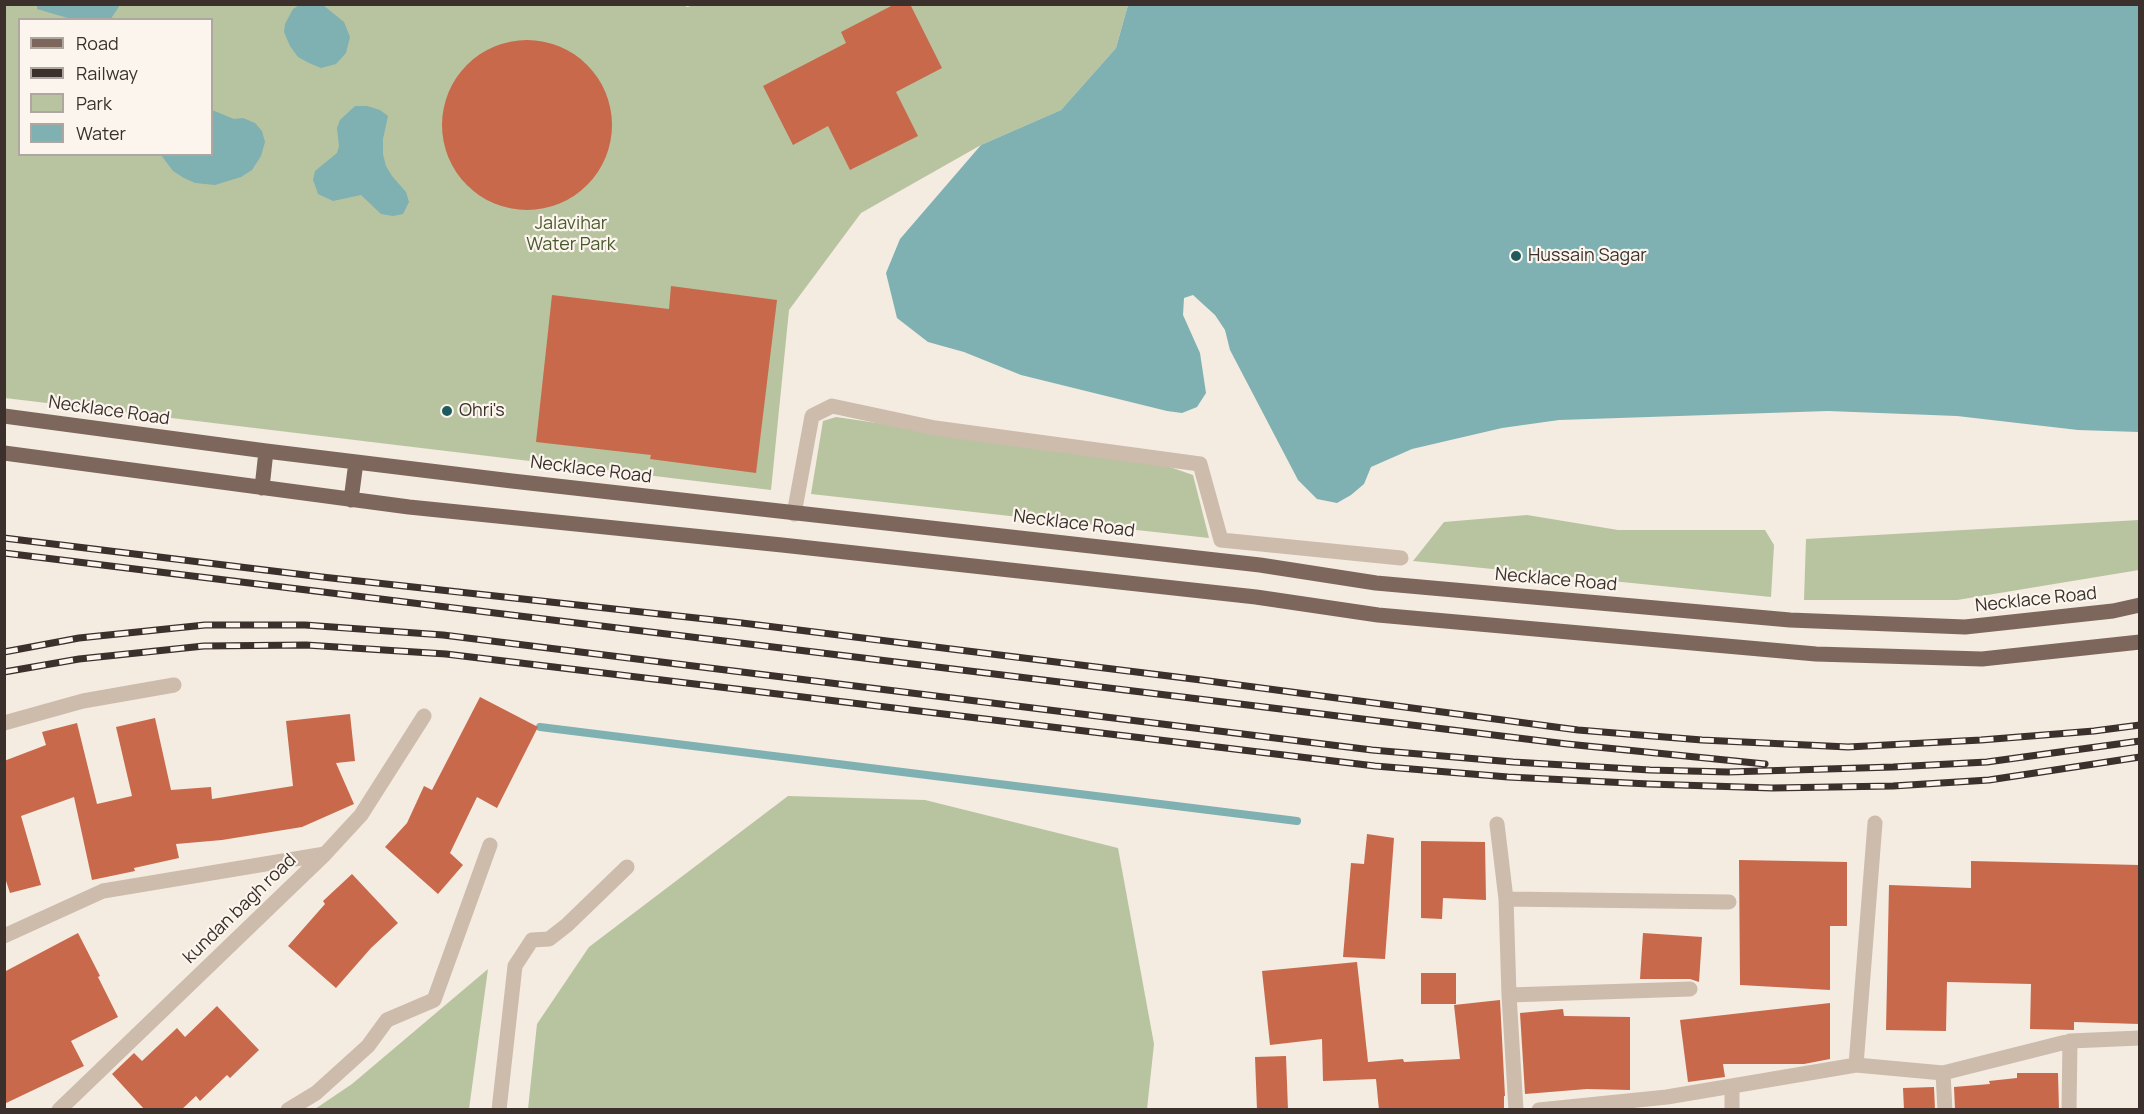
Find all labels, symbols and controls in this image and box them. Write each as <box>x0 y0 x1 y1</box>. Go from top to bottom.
legend <box>18 18 213 156</box>
text: Road <box>76 31 119 55</box>
text: Railway <box>76 61 138 85</box>
text: Park <box>76 91 112 115</box>
text: Water <box>76 121 126 145</box>
park label: Jalavihar Water Park <box>526 213 616 256</box>
place label: Hussain Sagar <box>1528 245 1647 267</box>
marker: Hussain Sagar <box>1509 249 1523 263</box>
street label: Necklace Road <box>47 392 171 430</box>
place label: Ohri's <box>459 400 505 422</box>
marker: Ohri's <box>440 404 454 418</box>
street label: Necklace Road <box>529 452 653 488</box>
street label: Necklace Road <box>1012 506 1136 542</box>
street label: Necklace Road <box>1494 564 1618 596</box>
street label: Necklace Road <box>1974 583 2098 617</box>
street label: kundan bagh road <box>179 850 301 968</box>

